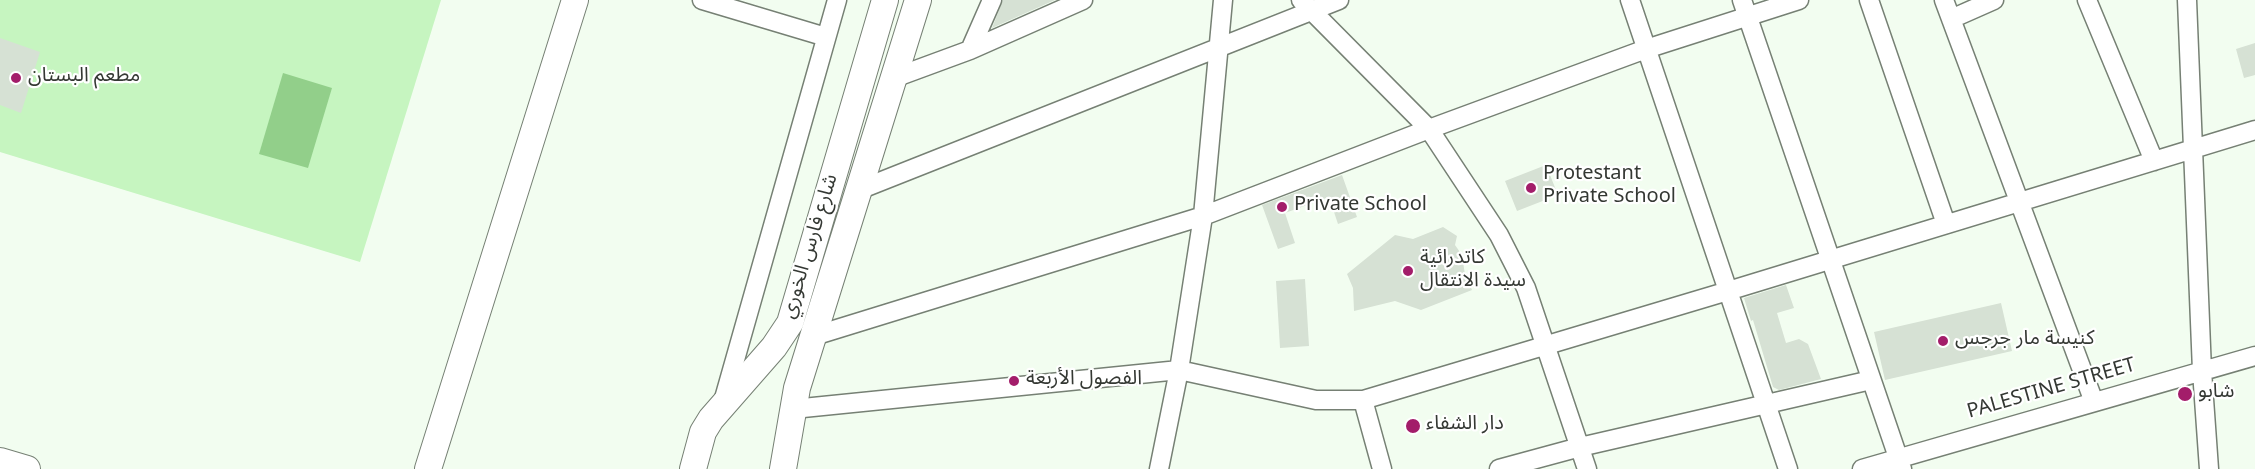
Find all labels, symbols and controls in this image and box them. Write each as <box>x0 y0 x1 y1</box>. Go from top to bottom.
place label: مطعم البستان <box>28 66 140 90</box>
marker: مطعم البستان <box>9 71 23 85</box>
place label: Protestant Private School <box>1543 164 1676 211</box>
street label: شارع فارس الخوري <box>779 172 845 322</box>
marker: Protestant Private School <box>1524 181 1538 195</box>
place label: Private School <box>1294 195 1427 219</box>
marker: Private School <box>1275 200 1289 214</box>
place label: كاتدرائية سيدة الانتقال <box>1420 248 1526 295</box>
marker: كاتدرائية سيدة الانتقال <box>1401 264 1415 278</box>
place label: كنيسة مار جرجس <box>1955 329 2094 353</box>
marker: كنيسة مار جرجس <box>1936 334 1950 348</box>
street label: PALESTINE STREET <box>1965 356 2139 426</box>
place label: الفصول الأربعة <box>1026 369 1142 393</box>
marker: الفصول الأربعة <box>1007 374 1021 388</box>
place label: شابو <box>2198 382 2234 406</box>
marker: شابو <box>2176 385 2194 403</box>
place label: دار الشفاء <box>1426 414 1504 438</box>
marker: دار الشفاء <box>1404 417 1422 435</box>

